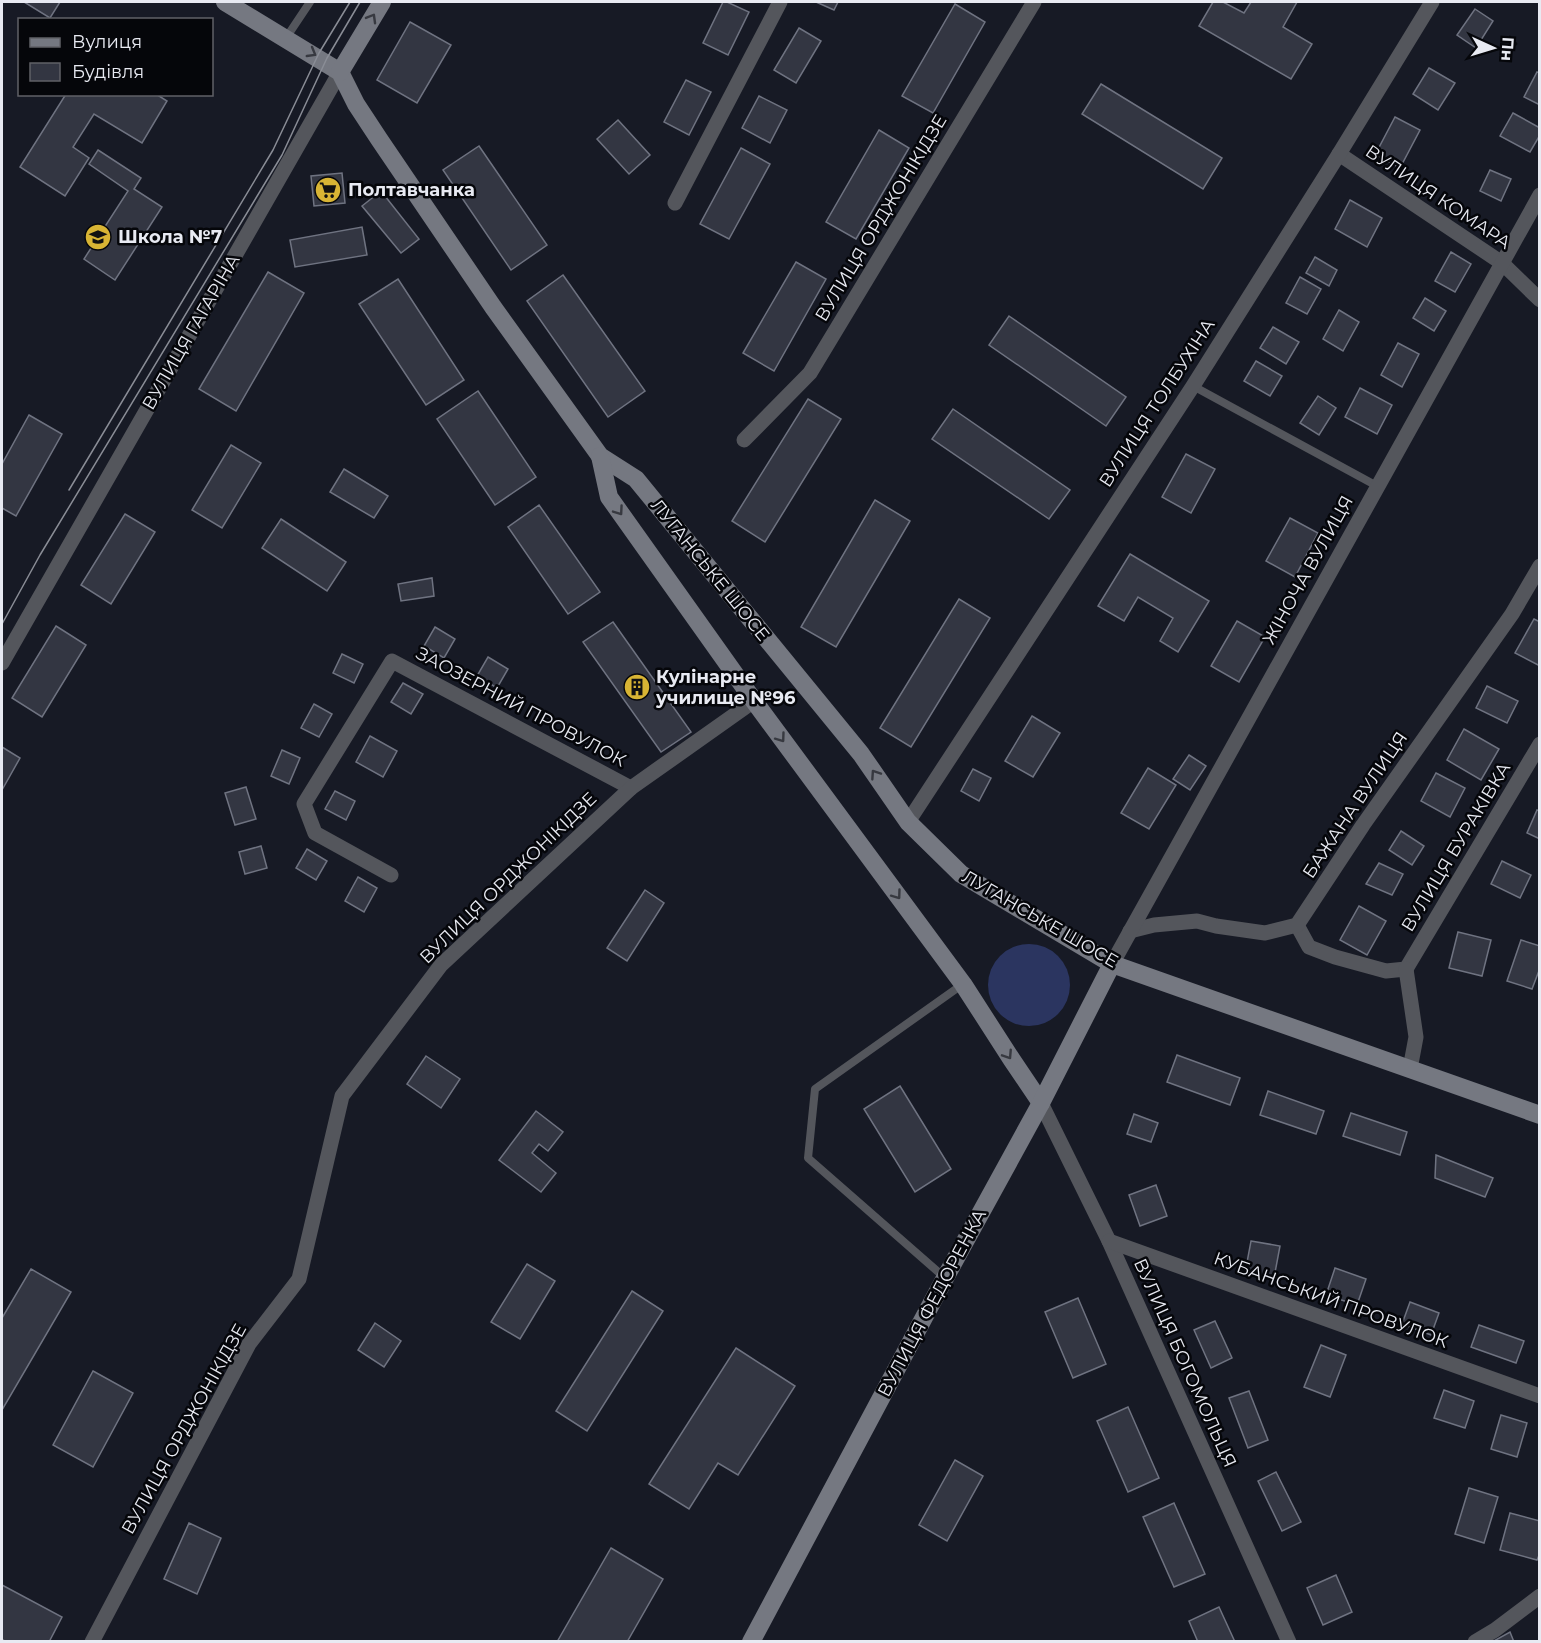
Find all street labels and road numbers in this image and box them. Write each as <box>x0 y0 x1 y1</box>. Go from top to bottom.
street label: ВУЛИЦЯ ОРДЖОНІКІДЗЕ <box>811 111 952 325</box>
street label: ВУЛИЦЯ КОМАРА <box>1361 140 1515 254</box>
street label: ВУЛИЦЯ ГАГАРІНА <box>138 250 245 414</box>
street label: ВУЛИЦЯ ТОЛБУХІНА <box>1094 314 1220 491</box>
street label: ЖІНОЧА ВУЛИЦЯ <box>1258 492 1358 648</box>
street label: ЛУГАНСЬКЕ ШОСЕ <box>646 495 774 645</box>
street label: ЗАОЗЕРНИЙ ПРОВУЛОК <box>412 642 630 772</box>
street label: БАЖАНА ВУЛИЦЯ <box>1298 728 1412 882</box>
street label: ВУЛИЦЯ БУРАКІВКА <box>1397 758 1516 936</box>
street label: ВУЛИЦЯ ОРДЖОНІКІДЗЕ <box>415 788 601 968</box>
street label: ЛУГАНСЬКЕ ШОСЕ <box>958 865 1122 973</box>
street label: ВУЛИЦЯ ФЕДОРЕНКА <box>873 1205 991 1401</box>
street label: КУБАНСЬКИЙ ПРОВУЛОК <box>1211 1247 1452 1353</box>
street label: ВУЛИЦЯ БОГОМОЛЬЦЯ <box>1129 1255 1241 1471</box>
street label: ВУЛИЦЯ ОРДЖОНІКІДЗЕ <box>117 1320 251 1538</box>

